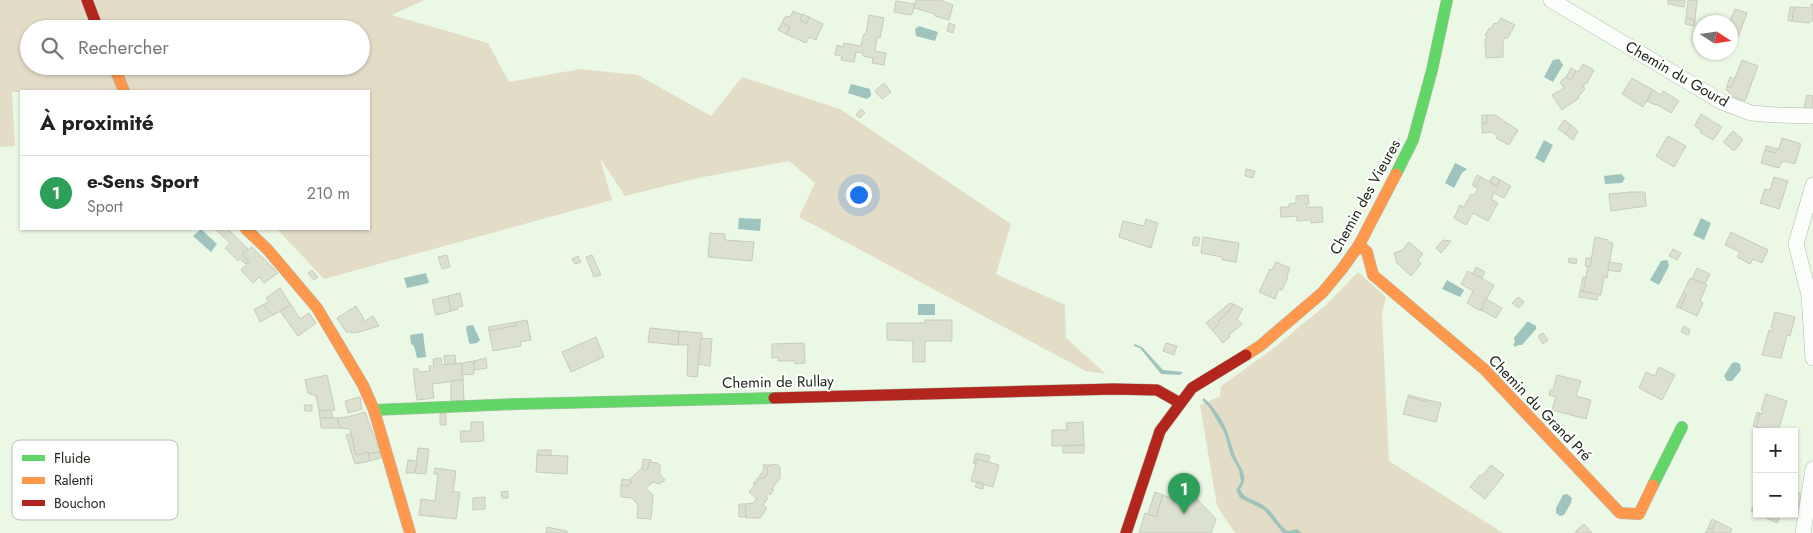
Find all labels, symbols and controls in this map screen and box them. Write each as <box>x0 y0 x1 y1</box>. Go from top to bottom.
north arrow <box>1693 15 1738 60</box>
search box <box>20 20 370 75</box>
icon: search <box>38 34 66 62</box>
text: Rechercher <box>78 34 169 61</box>
street label: Chemin du Gourd <box>1621 35 1733 113</box>
text: À proximité <box>40 108 154 138</box>
street label: Chemin des Vieures <box>1324 135 1406 259</box>
text: e-Sens Sport <box>87 168 199 195</box>
text: 1 <box>52 182 60 205</box>
text: 210 m <box>307 182 350 205</box>
your location <box>846 182 872 208</box>
text: Sport <box>87 195 123 218</box>
street label: Chemin du Grand Pré <box>1483 350 1597 466</box>
street label: Chemin de Rullay <box>722 370 834 394</box>
map controls <box>1753 428 1798 518</box>
button: + <box>1753 428 1798 473</box>
legend <box>12 440 178 520</box>
text: Fluide <box>54 448 90 468</box>
text: Ralenti <box>54 470 93 490</box>
pin: 1 <box>1168 473 1200 514</box>
button: − <box>1753 473 1798 518</box>
text: Bouchon <box>54 493 106 513</box>

